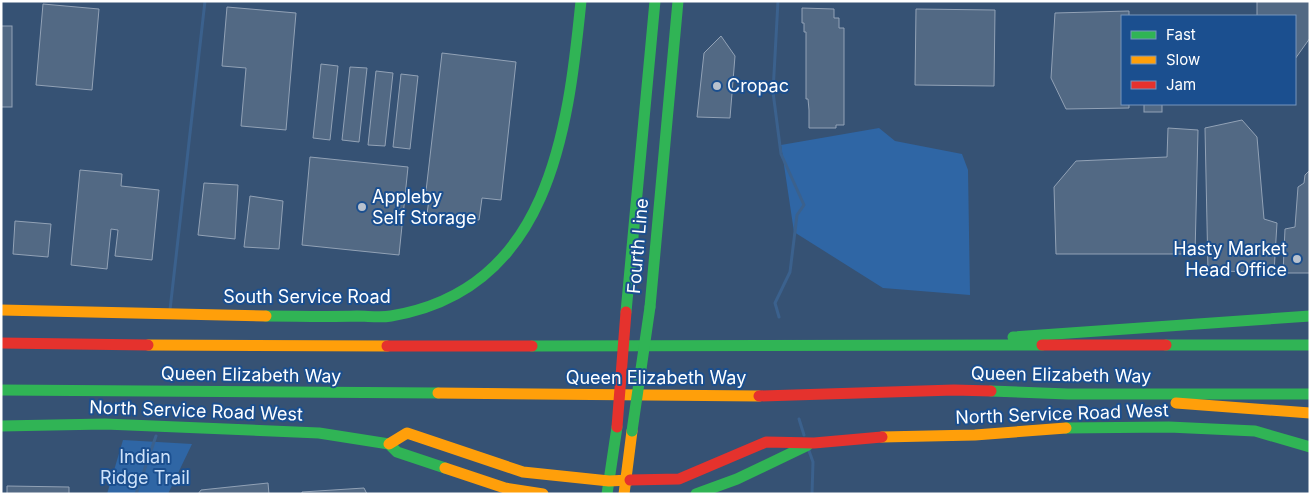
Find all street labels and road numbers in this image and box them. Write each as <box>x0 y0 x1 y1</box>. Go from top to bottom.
street label: Fourth Line <box>623 197 652 295</box>
street label: South Service Road <box>223 286 391 307</box>
street label: Queen Elizabeth Way <box>161 362 341 387</box>
street label: Queen Elizabeth Way <box>971 362 1151 387</box>
street label: Queen Elizabeth Way <box>566 367 746 388</box>
street label: North Service Road West <box>89 396 303 425</box>
street label: North Service Road West <box>955 399 1169 428</box>

